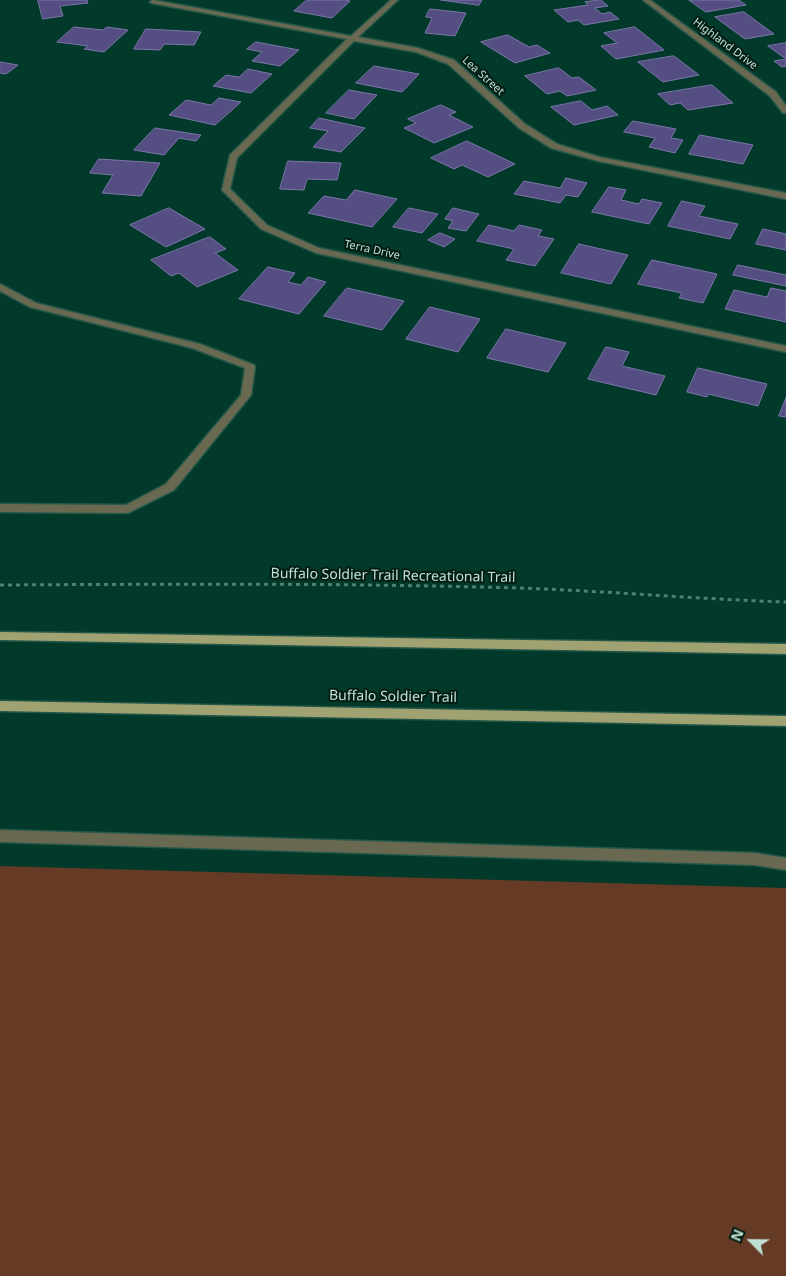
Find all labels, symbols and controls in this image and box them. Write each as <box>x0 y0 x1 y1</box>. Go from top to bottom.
street label: Highland Drive <box>690 16 760 72</box>
street label: Lea Street <box>459 54 507 98</box>
street label: Terra Drive <box>343 238 401 262</box>
street label: Buffalo Soldier Trail Recreational Trail <box>271 565 515 587</box>
street label: Buffalo Soldier Trail <box>329 687 457 707</box>
north arrow <box>726 1216 776 1266</box>
text: N <box>726 1226 748 1244</box>

